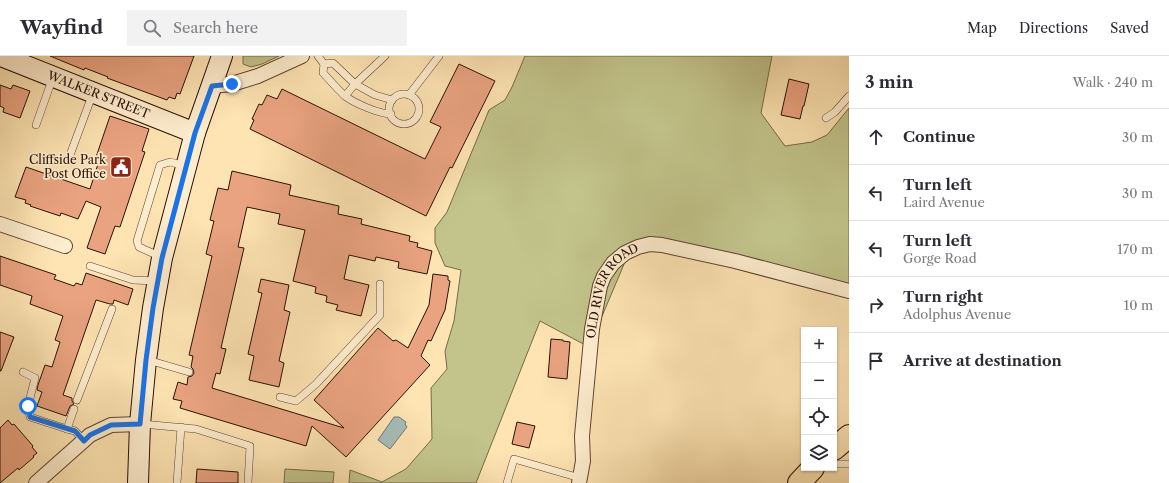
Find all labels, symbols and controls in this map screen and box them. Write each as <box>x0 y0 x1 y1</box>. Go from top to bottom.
search box <box>127 10 407 46</box>
text: Wayfind <box>20 16 103 39</box>
icon: search <box>141 17 163 39</box>
text: Search here <box>173 18 258 37</box>
text: Map <box>967 19 997 37</box>
text: Directions <box>1019 19 1088 37</box>
text: Saved <box>1110 19 1149 37</box>
street label: WALKER STREET <box>45 67 152 121</box>
text: 3 min <box>865 72 914 92</box>
text: Walk · 240 m <box>1073 74 1153 90</box>
route end <box>223 75 241 93</box>
icon: ahead <box>865 126 887 148</box>
text: Continue <box>903 127 975 146</box>
text: 30 m <box>1122 129 1153 145</box>
place label: Cliffside Park Post Office <box>29 152 107 181</box>
public building icon: Cliffside Park Post Office <box>108 154 134 180</box>
text: Turn left <box>903 175 972 194</box>
icon: left <box>865 182 887 204</box>
text: 30 m <box>1122 185 1153 201</box>
text: Laird Avenue <box>903 194 985 210</box>
text: Turn left <box>903 231 972 250</box>
icon: left <box>865 238 887 260</box>
street label: OLD RIVER ROAD <box>583 240 641 339</box>
text: 170 m <box>1117 241 1153 257</box>
text: Gorge Road <box>903 250 977 266</box>
text: Turn right <box>903 287 983 306</box>
icon: right <box>865 294 887 316</box>
text: 10 m <box>1124 297 1153 313</box>
text: Adolphus Avenue <box>903 306 1011 322</box>
map controls <box>801 327 837 471</box>
button: + <box>801 327 837 363</box>
icon: arrive <box>865 350 887 372</box>
text: Arrive at destination <box>903 351 1062 370</box>
button: − <box>801 363 837 399</box>
route start <box>19 397 37 415</box>
button: locate <box>801 399 837 435</box>
button: layers <box>801 435 837 471</box>

